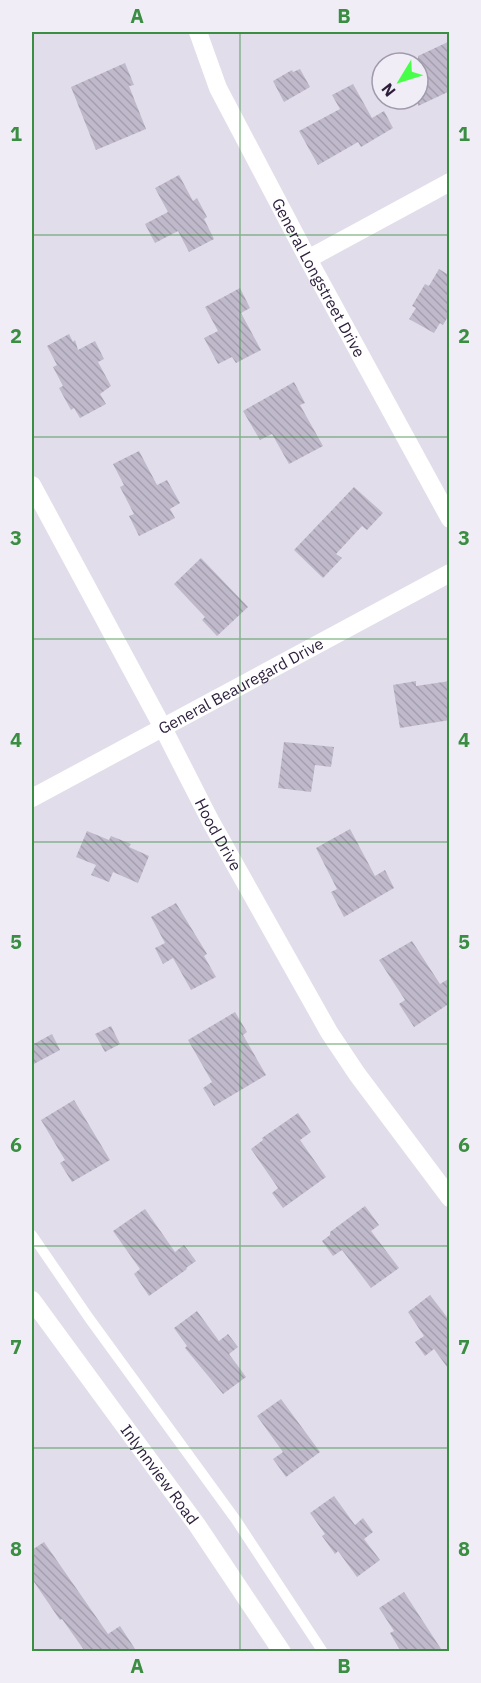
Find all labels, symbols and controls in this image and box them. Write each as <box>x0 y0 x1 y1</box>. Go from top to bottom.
text: A <box>130 2 144 29</box>
text: B <box>337 2 351 29</box>
north arrow <box>370 51 430 111</box>
text: N <box>377 80 400 101</box>
text: 1 <box>10 120 22 147</box>
text: 1 <box>458 120 470 147</box>
street label: General Longstreet Drive <box>268 194 370 361</box>
text: 2 <box>10 322 22 349</box>
text: 2 <box>458 322 470 349</box>
text: 3 <box>10 524 22 551</box>
text: 3 <box>458 524 470 551</box>
street label: General Beauregard Drive <box>155 633 327 738</box>
text: 4 <box>10 726 22 753</box>
text: 4 <box>458 726 470 753</box>
street label: Hood Drive <box>191 795 246 874</box>
text: 5 <box>10 928 22 955</box>
text: 5 <box>458 928 470 955</box>
text: 6 <box>10 1131 22 1158</box>
text: 6 <box>458 1131 470 1158</box>
text: 7 <box>10 1333 22 1360</box>
text: 7 <box>458 1333 470 1360</box>
street label: Inlynnview Road <box>116 1420 203 1528</box>
text: 8 <box>10 1535 22 1562</box>
text: 8 <box>458 1535 470 1562</box>
text: A <box>130 1652 144 1679</box>
text: B <box>337 1652 351 1679</box>

